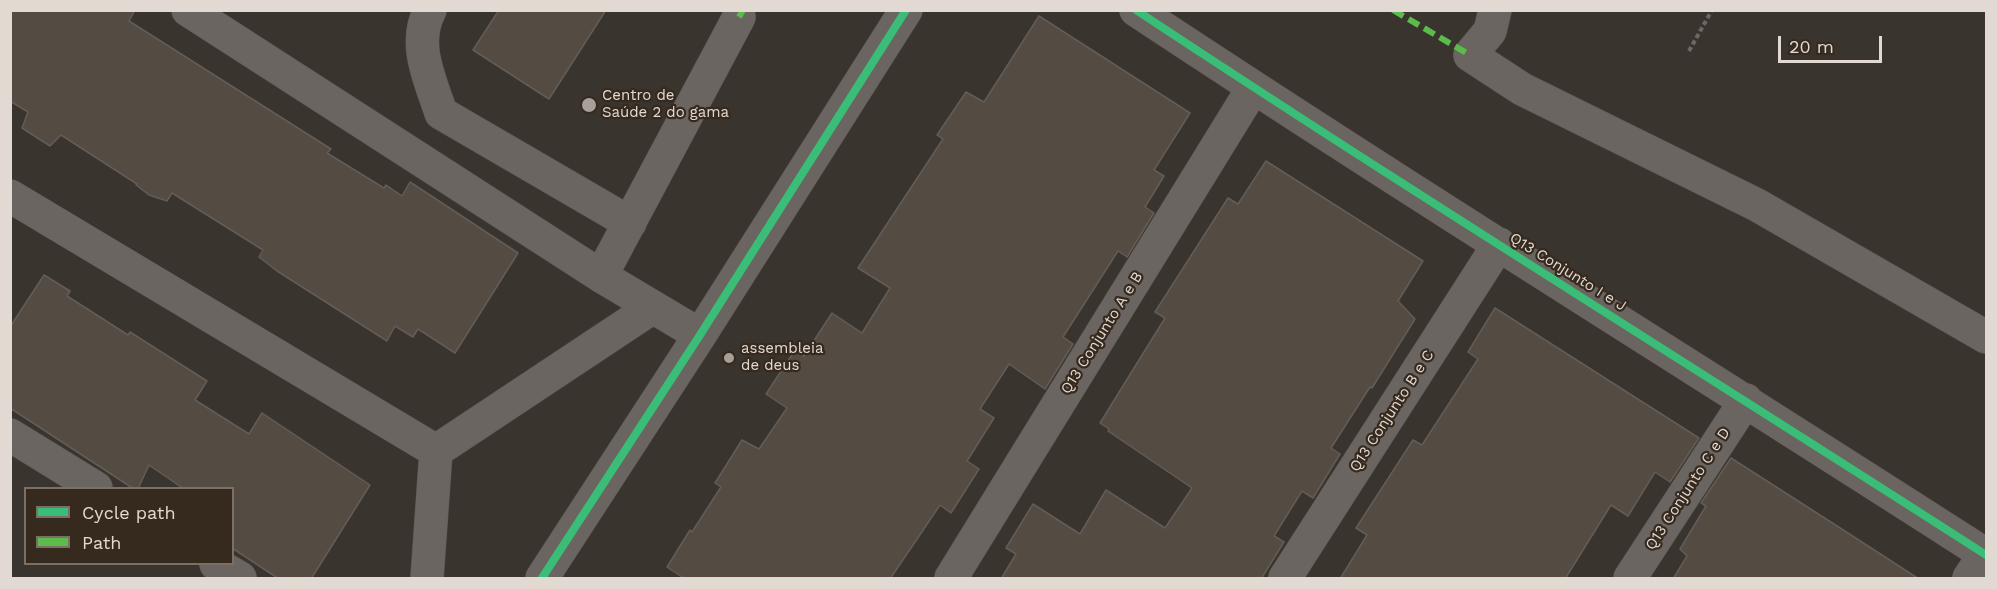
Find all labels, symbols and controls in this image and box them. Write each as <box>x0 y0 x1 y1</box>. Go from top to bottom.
scale bar <box>1781 24 1884 62</box>
text: 20 m <box>1789 36 1834 57</box>
place label: Centro de Saúde 2 do gama <box>602 87 729 122</box>
marker: Centro de Saúde 2 do gama <box>580 96 598 114</box>
street label: Q13 Conjunto I e J <box>1506 229 1630 315</box>
street label: Q13 Conjunto A e B <box>1057 268 1147 398</box>
place label: assembleia de deus <box>741 340 823 375</box>
street label: Q13 Conjunto B e C <box>1346 347 1438 475</box>
marker: assembleia de deus <box>722 351 736 365</box>
street label: Q13 Conjunto C e D <box>1642 424 1734 554</box>
legend <box>24 487 234 565</box>
text: Cycle path <box>82 502 176 523</box>
text: Path <box>82 532 122 553</box>

